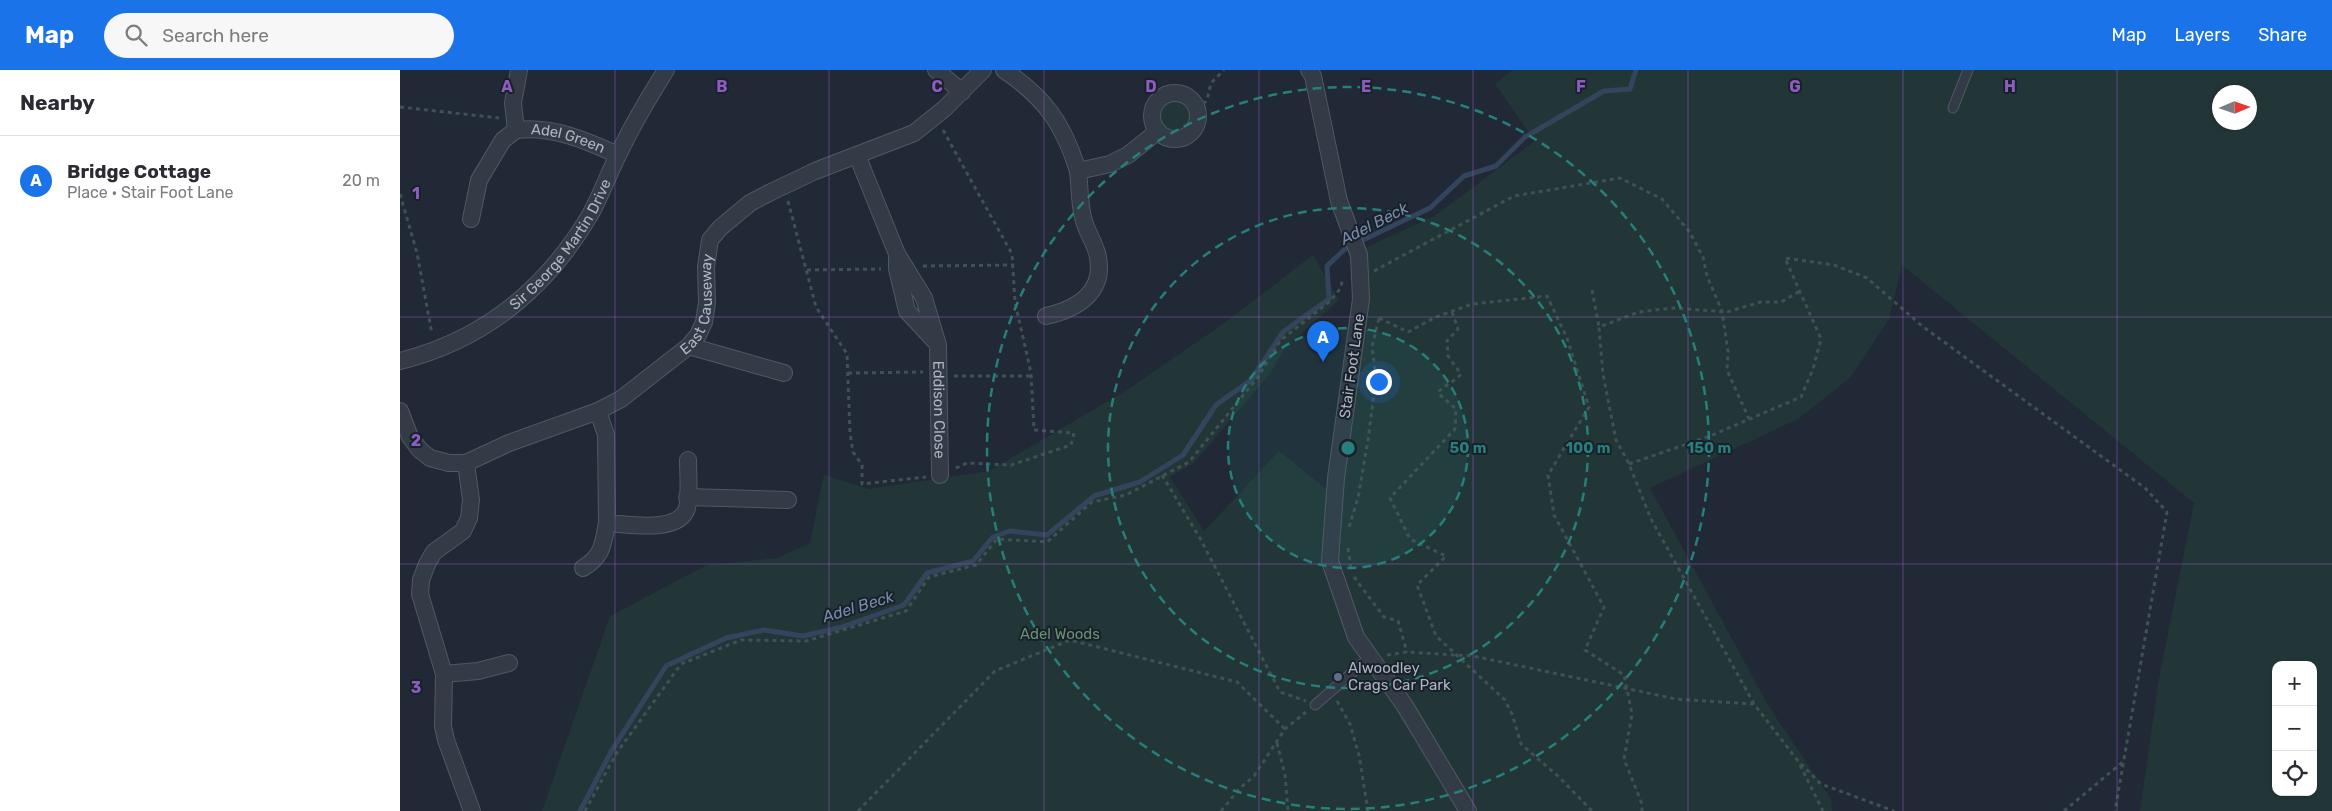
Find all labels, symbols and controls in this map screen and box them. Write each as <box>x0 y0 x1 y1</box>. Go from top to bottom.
search box <box>104 13 454 58</box>
text: Map <box>25 21 74 49</box>
icon: search <box>122 21 150 49</box>
text: Search here <box>162 24 269 47</box>
text: Map <box>2112 24 2147 46</box>
text: Layers <box>2175 24 2230 46</box>
text: Share <box>2258 24 2307 46</box>
text: A <box>501 77 513 96</box>
text: B <box>716 77 728 96</box>
text: C <box>931 77 943 96</box>
text: D <box>1145 77 1157 96</box>
text: E <box>1361 77 1371 96</box>
text: F <box>1576 77 1586 96</box>
text: G <box>1789 77 1801 96</box>
text: H <box>2004 77 2016 96</box>
north arrow <box>2212 85 2257 130</box>
text: Nearby <box>20 90 95 115</box>
street label: Adel Green <box>531 120 608 157</box>
text: Bridge Cottage <box>67 160 211 183</box>
text: A <box>30 171 42 190</box>
text: 20 m <box>342 171 380 190</box>
street label: Sir George Martin Drive <box>506 176 615 314</box>
text: Place · Stair Foot Lane <box>67 183 234 202</box>
text: 1 <box>412 184 420 203</box>
water label: Adel Beck <box>1336 198 1412 249</box>
street label: East Causeway <box>676 252 717 359</box>
street label: Stair Foot Lane <box>1336 312 1368 420</box>
pin: A <box>1307 321 1339 362</box>
street label: Eddison Close <box>929 360 949 459</box>
your location <box>1366 369 1392 395</box>
text: 2 <box>411 431 421 450</box>
centre of rings <box>1339 439 1357 457</box>
text: 50 m <box>1450 439 1486 457</box>
text: 100 m <box>1566 439 1610 457</box>
text: 150 m <box>1687 439 1731 457</box>
water label: Adel Beck <box>819 586 897 627</box>
park label: Adel Woods <box>1020 625 1100 643</box>
place label: Alwoodley Crags Car Park <box>1348 659 1451 694</box>
map controls <box>2272 661 2317 796</box>
button: + <box>2272 661 2317 706</box>
marker: Alwoodley Crags Car Park <box>1332 671 1344 683</box>
text: 3 <box>411 678 421 697</box>
button: − <box>2272 706 2317 751</box>
button: locate <box>2272 751 2317 796</box>

